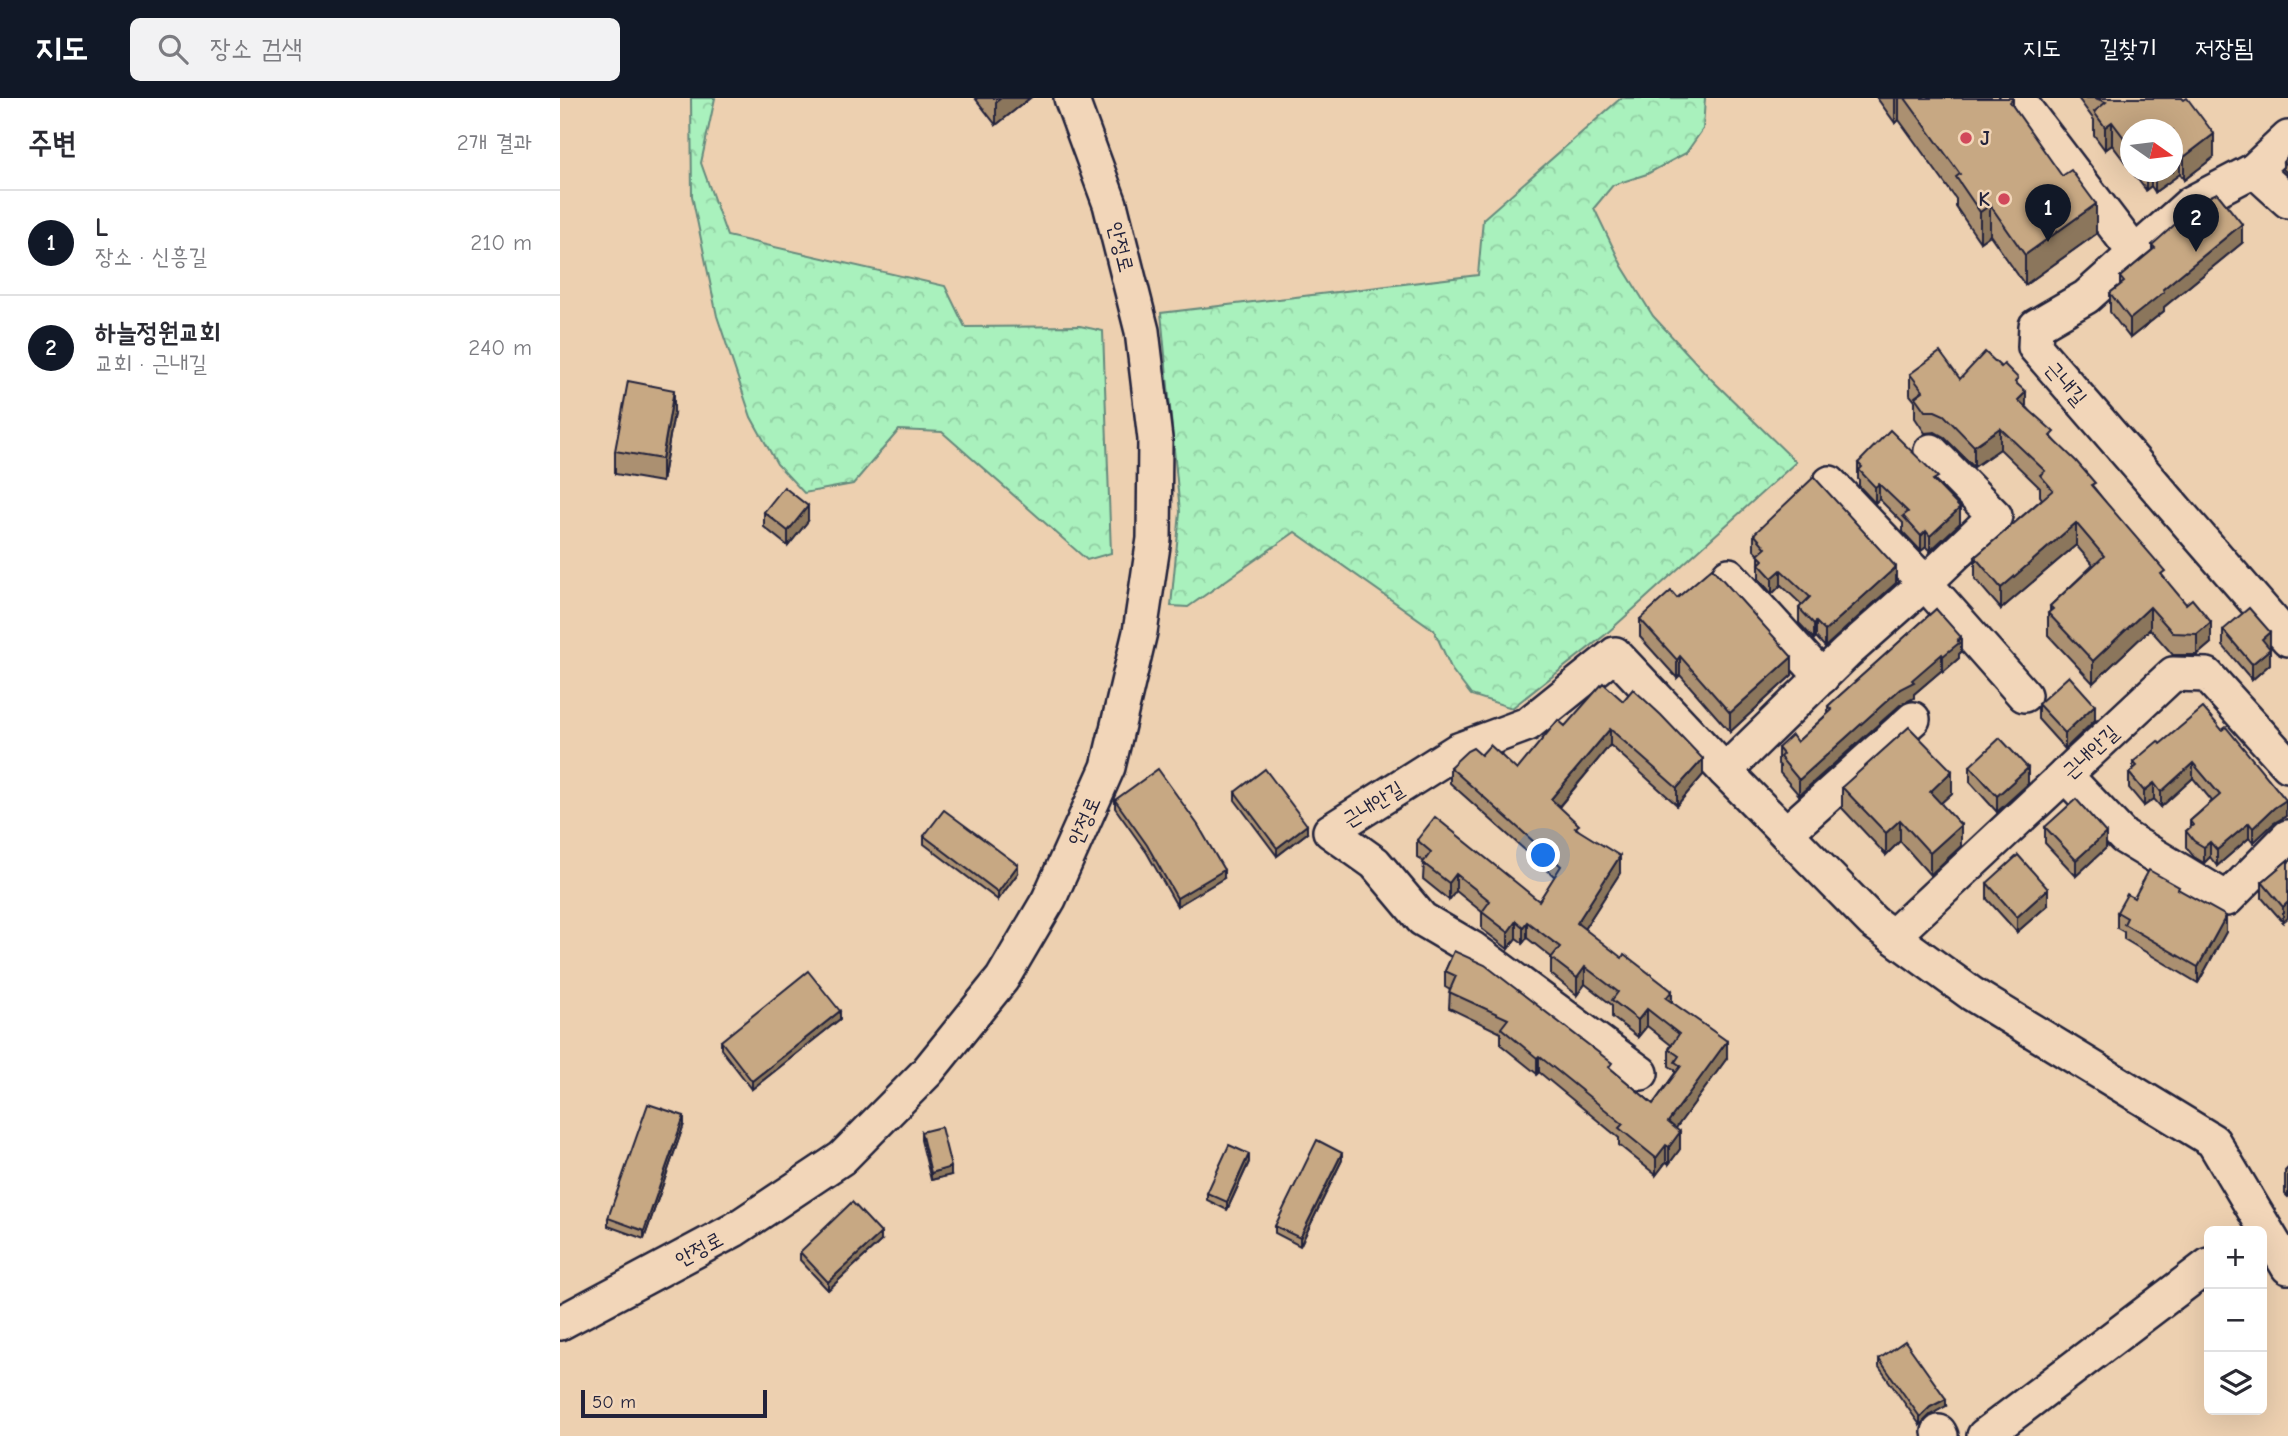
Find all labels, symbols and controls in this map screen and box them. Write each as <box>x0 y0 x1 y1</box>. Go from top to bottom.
search box <box>130 18 620 81</box>
text: 지도 <box>35 29 88 67</box>
icon: search <box>154 30 192 68</box>
text: 장소 검색 <box>210 34 302 64</box>
text: 지도 <box>2023 34 2061 62</box>
text: 길찾기 <box>2099 34 2157 62</box>
text: 저장됨 <box>2195 34 2253 62</box>
north arrow <box>2120 119 2183 182</box>
text: 주변 <box>28 126 76 161</box>
place label: J <box>1980 126 1990 150</box>
text: 2개 결과 <box>457 129 532 156</box>
marker: J <box>1958 130 1974 146</box>
pin: 1 <box>2025 184 2071 242</box>
place label: K <box>1978 187 1990 211</box>
marker: K <box>1996 191 2012 207</box>
pin: 2 <box>2173 194 2219 252</box>
text: L <box>95 213 108 243</box>
street label: 안정로 <box>1103 219 1139 275</box>
text: 1 <box>46 229 56 256</box>
text: 210 m <box>470 229 532 256</box>
text: 장소 · 신흥길 <box>95 243 207 270</box>
text: 하늘정원교회 <box>95 318 221 348</box>
text: 2 <box>45 334 57 361</box>
text: 240 m <box>468 334 532 361</box>
text: 교회 · 근내길 <box>95 350 207 377</box>
street label: 근내길 <box>2040 356 2092 410</box>
street label: 근내안길 <box>2057 720 2123 784</box>
street label: 근내안길 <box>1338 776 1408 832</box>
street label: 안정로 <box>1063 793 1105 849</box>
your location <box>1526 838 1560 872</box>
map controls <box>2204 1226 2267 1415</box>
button: + <box>2204 1226 2267 1289</box>
street label: 안정로 <box>671 1227 727 1271</box>
button: − <box>2204 1289 2267 1352</box>
button: layers <box>2204 1352 2267 1415</box>
scale bar <box>581 1387 766 1419</box>
text: 50 m <box>592 1391 636 1413</box>

